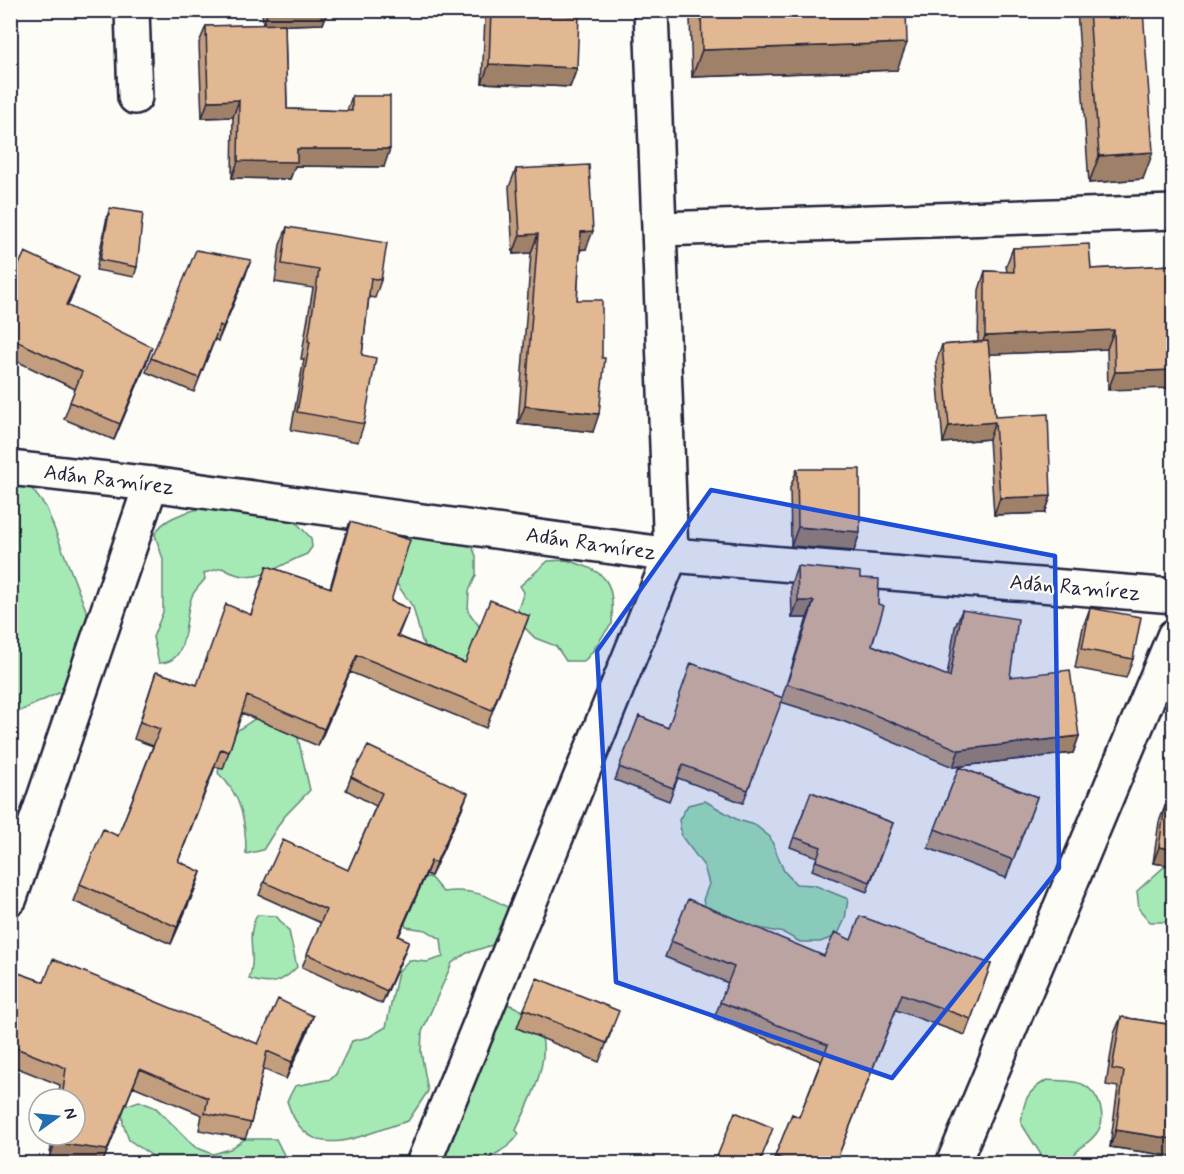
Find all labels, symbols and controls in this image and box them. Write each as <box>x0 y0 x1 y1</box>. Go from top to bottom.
street label: Adán Ramírez <box>42 458 176 502</box>
street label: Adán Ramírez <box>524 521 658 567</box>
street label: Adán Ramírez <box>1009 568 1141 608</box>
north arrow <box>27 1087 87 1147</box>
text: N <box>59 1106 82 1121</box>

